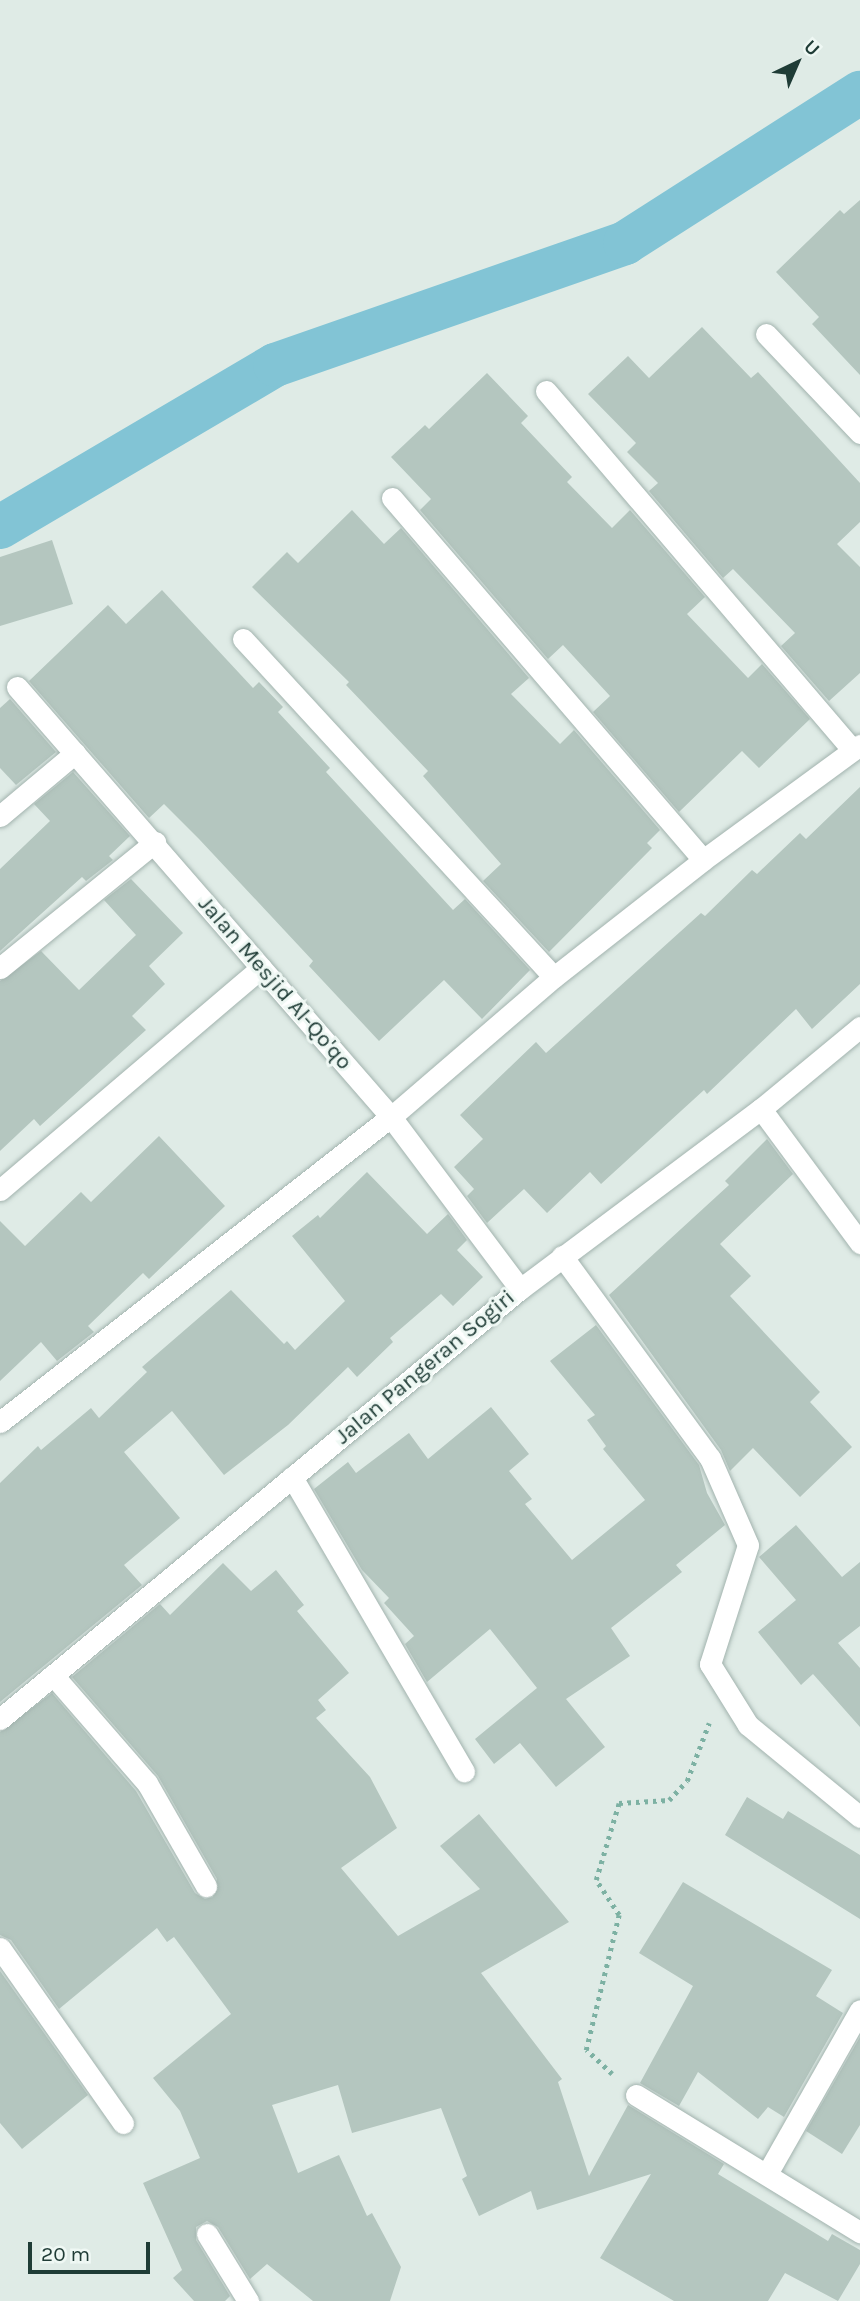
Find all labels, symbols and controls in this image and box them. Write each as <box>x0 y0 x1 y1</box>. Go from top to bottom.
north arrow <box>762 28 832 98</box>
text: U <box>799 35 824 60</box>
street label: Jalan Mesjid Al-Qo'qo <box>192 890 358 1076</box>
street label: Jalan Pangeran Sogiri <box>329 1284 521 1450</box>
scale bar <box>32 2228 154 2272</box>
text: 20 m <box>41 2242 90 2266</box>

